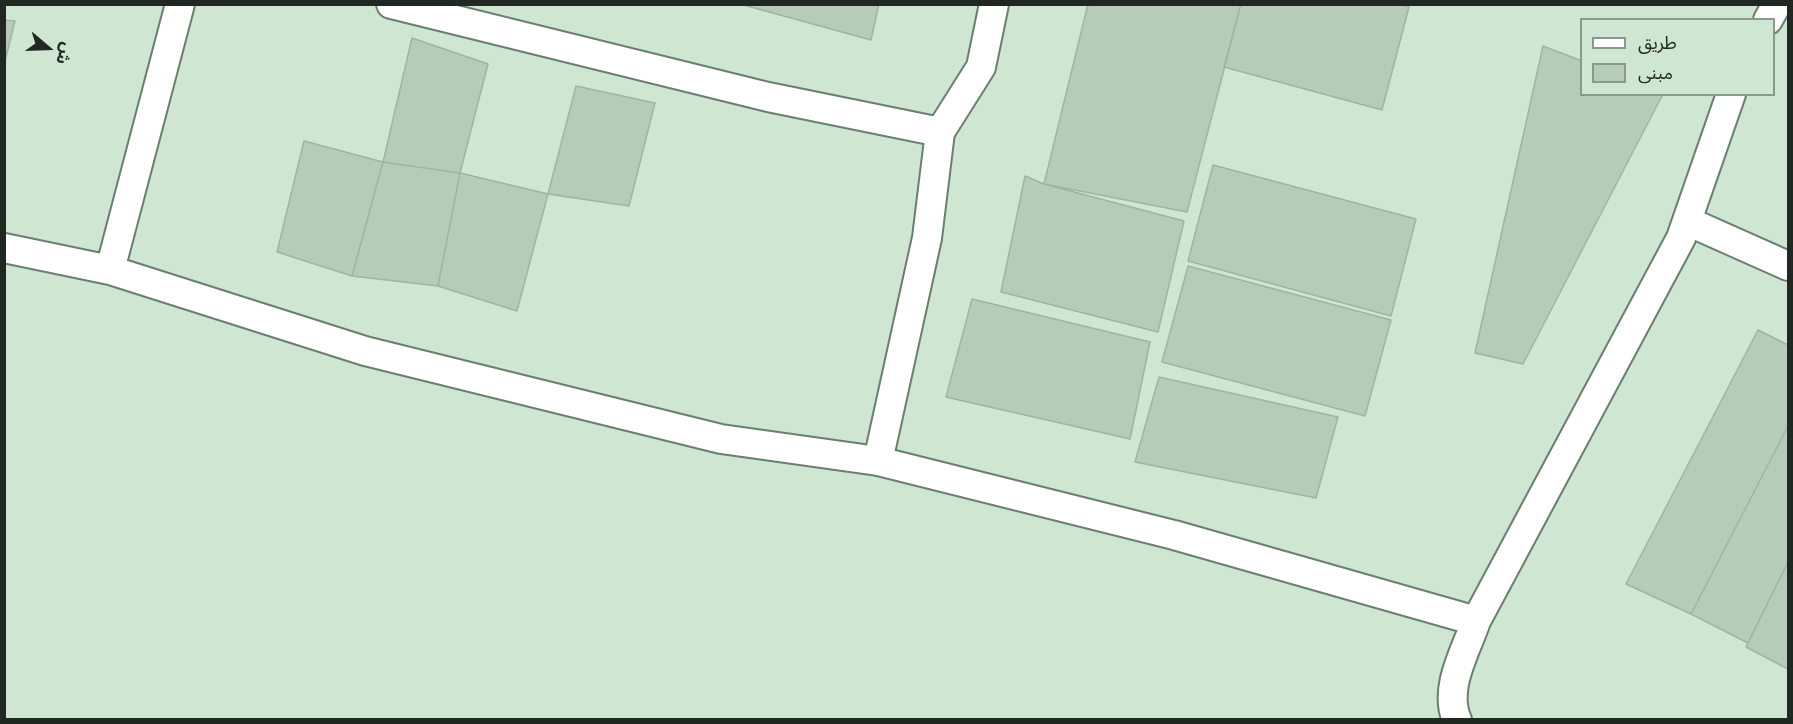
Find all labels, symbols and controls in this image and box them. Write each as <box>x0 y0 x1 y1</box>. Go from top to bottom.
north arrow <box>18 18 78 78</box>
legend <box>1580 18 1775 96</box>
text: طريق <box>1638 30 1677 55</box>
text: ش <box>51 40 79 68</box>
text: مبنى <box>1638 60 1673 85</box>

